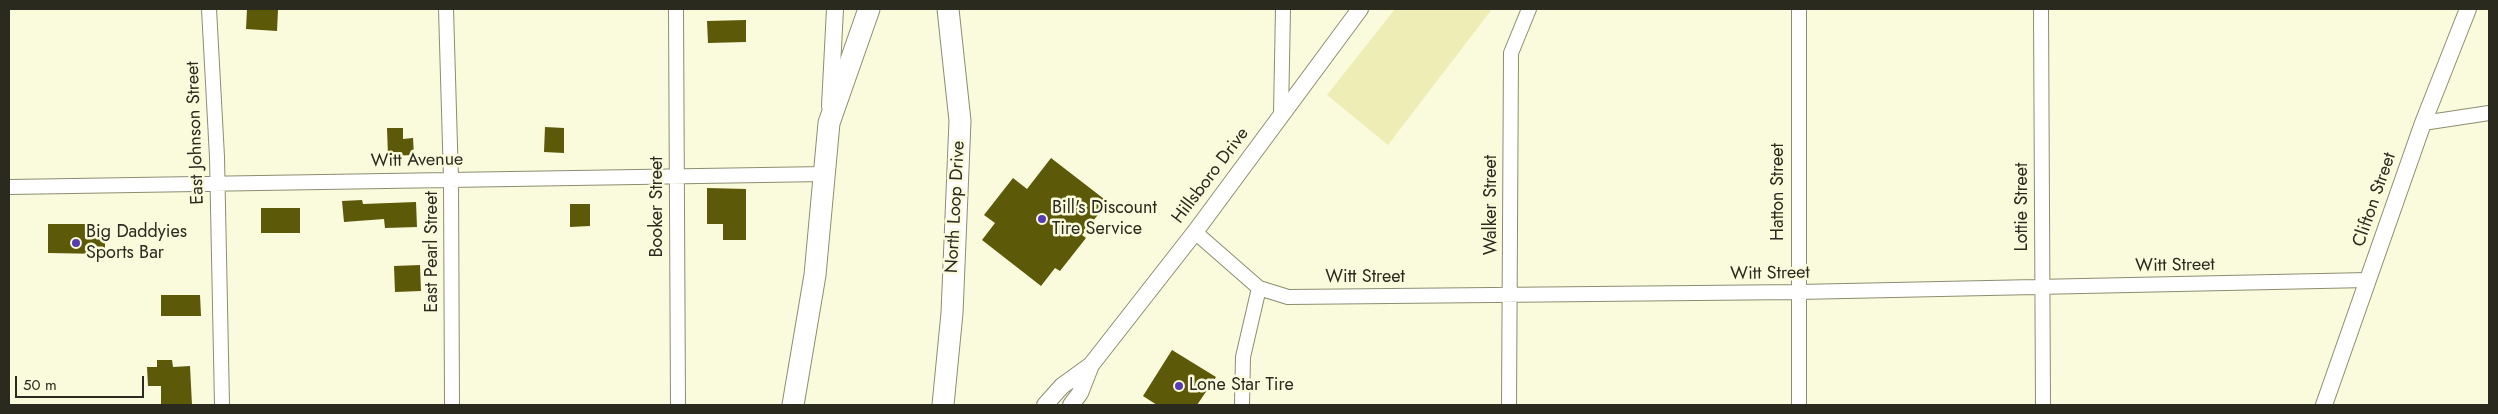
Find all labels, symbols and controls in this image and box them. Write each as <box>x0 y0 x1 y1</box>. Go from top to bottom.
street label: East Johnson Street <box>183 61 209 205</box>
street label: Hillsboro Drive <box>1168 124 1254 228</box>
street label: North Loop Drive <box>942 140 970 274</box>
street label: Hatton Street <box>1768 143 1790 241</box>
street label: Witt Avenue <box>371 149 463 173</box>
street label: Clifton Street <box>2349 150 2401 250</box>
street label: Walker Street <box>1481 155 1503 255</box>
street label: Booker Street <box>647 156 669 258</box>
street label: Lottie Street <box>2012 163 2034 251</box>
street label: East Pearl Street <box>422 191 444 313</box>
place label: Bill's Discount Tire Service <box>1052 198 1157 240</box>
marker: Bill's Discount Tire Service <box>1036 213 1048 225</box>
place label: Big Daddyies Sports Bar <box>86 222 187 264</box>
marker: Big Daddyies Sports Bar <box>70 237 82 249</box>
street label: Witt Street <box>2135 255 2215 277</box>
street label: Witt Street <box>1730 263 1810 285</box>
street label: Witt Street <box>1325 267 1405 289</box>
scale bar <box>18 366 146 398</box>
text: 50 m <box>23 374 57 396</box>
place label: Lone Star Tire <box>1189 375 1294 397</box>
marker: Lone Star Tire <box>1173 380 1185 392</box>

